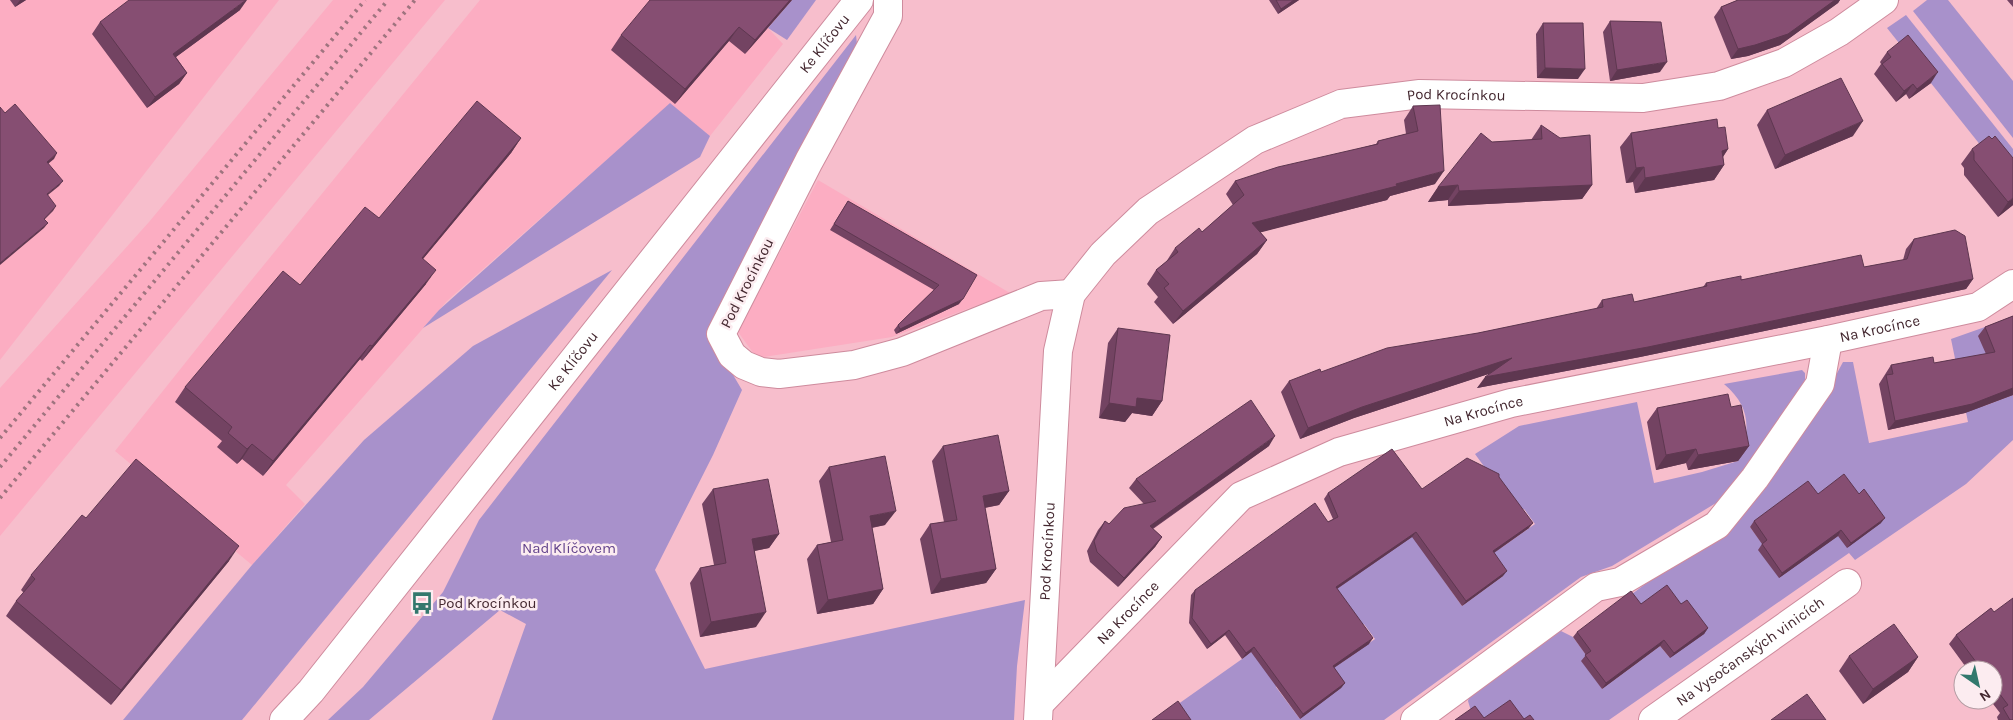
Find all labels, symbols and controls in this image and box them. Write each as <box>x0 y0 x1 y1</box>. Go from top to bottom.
street label: Ke Klíčovu <box>795 10 854 77</box>
street label: Pod Krocínkou <box>1406 85 1506 105</box>
street label: Pod Krocínkou <box>717 235 777 331</box>
street label: Na Krocínce <box>1838 311 1922 346</box>
street label: Ke Klíčovu <box>544 328 602 394</box>
street label: Na Krocínce <box>1442 392 1525 431</box>
street label: Pod Krocínkou <box>1035 501 1059 601</box>
park label: Nad Klíčovem <box>522 539 616 557</box>
street label: Na Krocínce <box>1093 577 1163 648</box>
bus stop icon: Pod Krocínkou <box>409 590 435 616</box>
street label: Na Vysočanských vinicích <box>1673 593 1828 710</box>
place label: Pod Krocínkou <box>438 594 537 612</box>
north arrow <box>1953 660 2003 710</box>
text: N <box>1976 686 1994 705</box>

